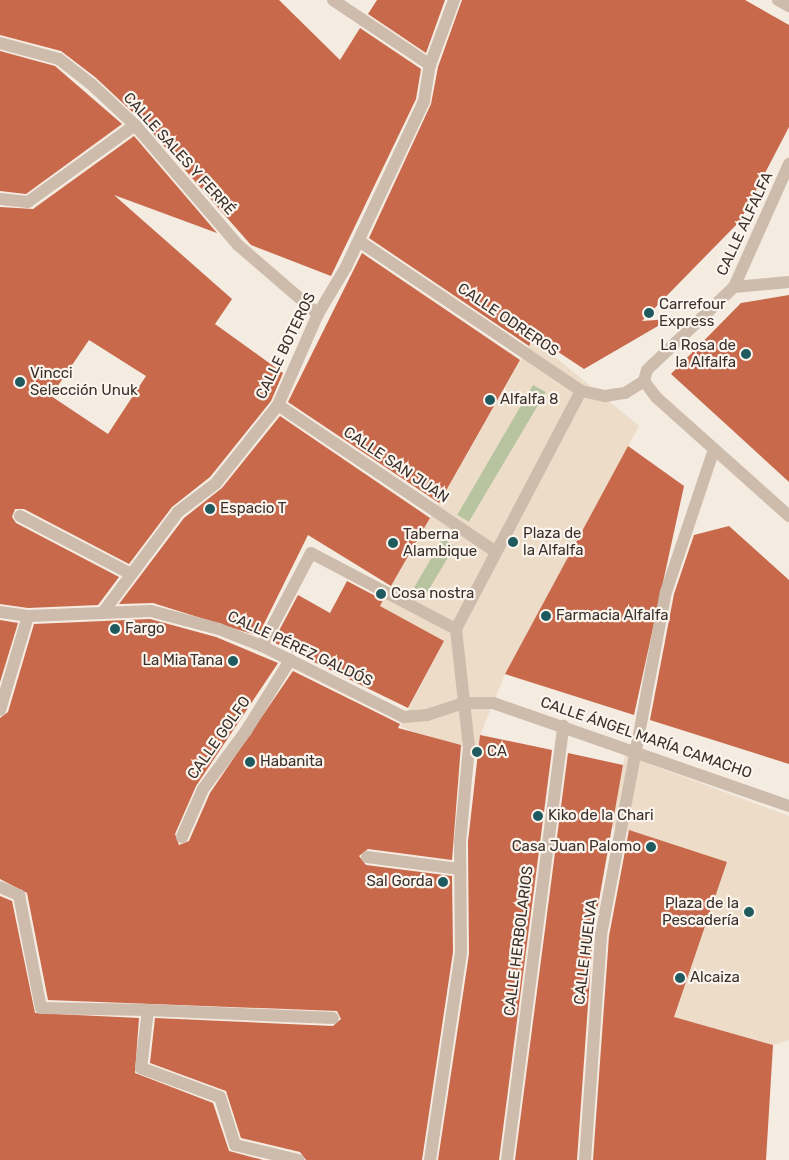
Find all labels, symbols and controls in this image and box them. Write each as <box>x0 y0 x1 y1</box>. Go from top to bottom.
street label: CALLE SALES Y FERRÉ <box>119 89 239 219</box>
street label: CALLE ALFALFA <box>713 169 777 279</box>
street label: CALLE ODREROS <box>454 279 562 361</box>
street label: CALLE BOTEROS <box>252 290 320 402</box>
place label: Carrefour Express <box>659 295 726 330</box>
marker: Carrefour Express <box>643 307 655 319</box>
place label: La Rosa de la Alfalfa <box>660 336 736 371</box>
marker: La Rosa de la Alfalfa <box>740 348 752 360</box>
place label: Vincci Selección Unuk <box>30 364 138 399</box>
marker: Vincci Selección Unuk <box>14 376 26 388</box>
place label: Alfalfa 8 <box>500 391 558 409</box>
marker: Alfalfa 8 <box>484 394 496 406</box>
street label: CALLE SAN JUAN <box>340 423 452 507</box>
place label: Espacio T <box>220 500 287 518</box>
marker: Espacio T <box>204 503 216 515</box>
place label: Plaza de la Alfalfa <box>523 524 584 559</box>
place label: Taberna Alambique <box>403 525 477 560</box>
marker: Plaza de la Alfalfa <box>507 536 519 548</box>
marker: Taberna Alambique <box>387 537 399 549</box>
place label: Cosa nostra <box>391 585 474 603</box>
marker: Cosa nostra <box>375 588 387 600</box>
street label: CALLE PÉREZ GALDÓS <box>224 607 376 691</box>
place label: Farmacia Alfalfa <box>556 607 669 625</box>
marker: Farmacia Alfalfa <box>540 610 552 622</box>
place label: Fargo <box>125 620 165 638</box>
marker: Fargo <box>109 623 121 635</box>
place label: La Mia Tana <box>142 652 223 670</box>
marker: La Mia Tana <box>227 655 239 667</box>
street label: CALLE GOLFO <box>184 693 254 783</box>
street label: CALLE ÁNGEL MARÍA CAMACHO <box>537 693 755 783</box>
place label: CA <box>487 743 507 761</box>
marker: CA <box>471 746 483 758</box>
place label: Habanita <box>260 753 323 771</box>
marker: Habanita <box>244 756 256 768</box>
place label: Kiko de la Chari <box>548 807 654 825</box>
marker: Kiko de la Chari <box>532 810 544 822</box>
place label: Casa Juan Palomo <box>512 838 641 856</box>
marker: Casa Juan Palomo <box>645 841 657 853</box>
street label: CALLE HERBOLARIOS <box>501 865 537 1017</box>
place label: Sal Gorda <box>366 873 433 891</box>
marker: Sal Gorda <box>437 876 449 888</box>
place label: Plaza de la Pescadería <box>662 894 739 929</box>
street label: CALLE HUELVA <box>571 898 601 1006</box>
marker: Plaza de la Pescadería <box>743 906 755 918</box>
place label: Alcaiza <box>690 969 740 987</box>
marker: Alcaiza <box>674 972 686 984</box>

